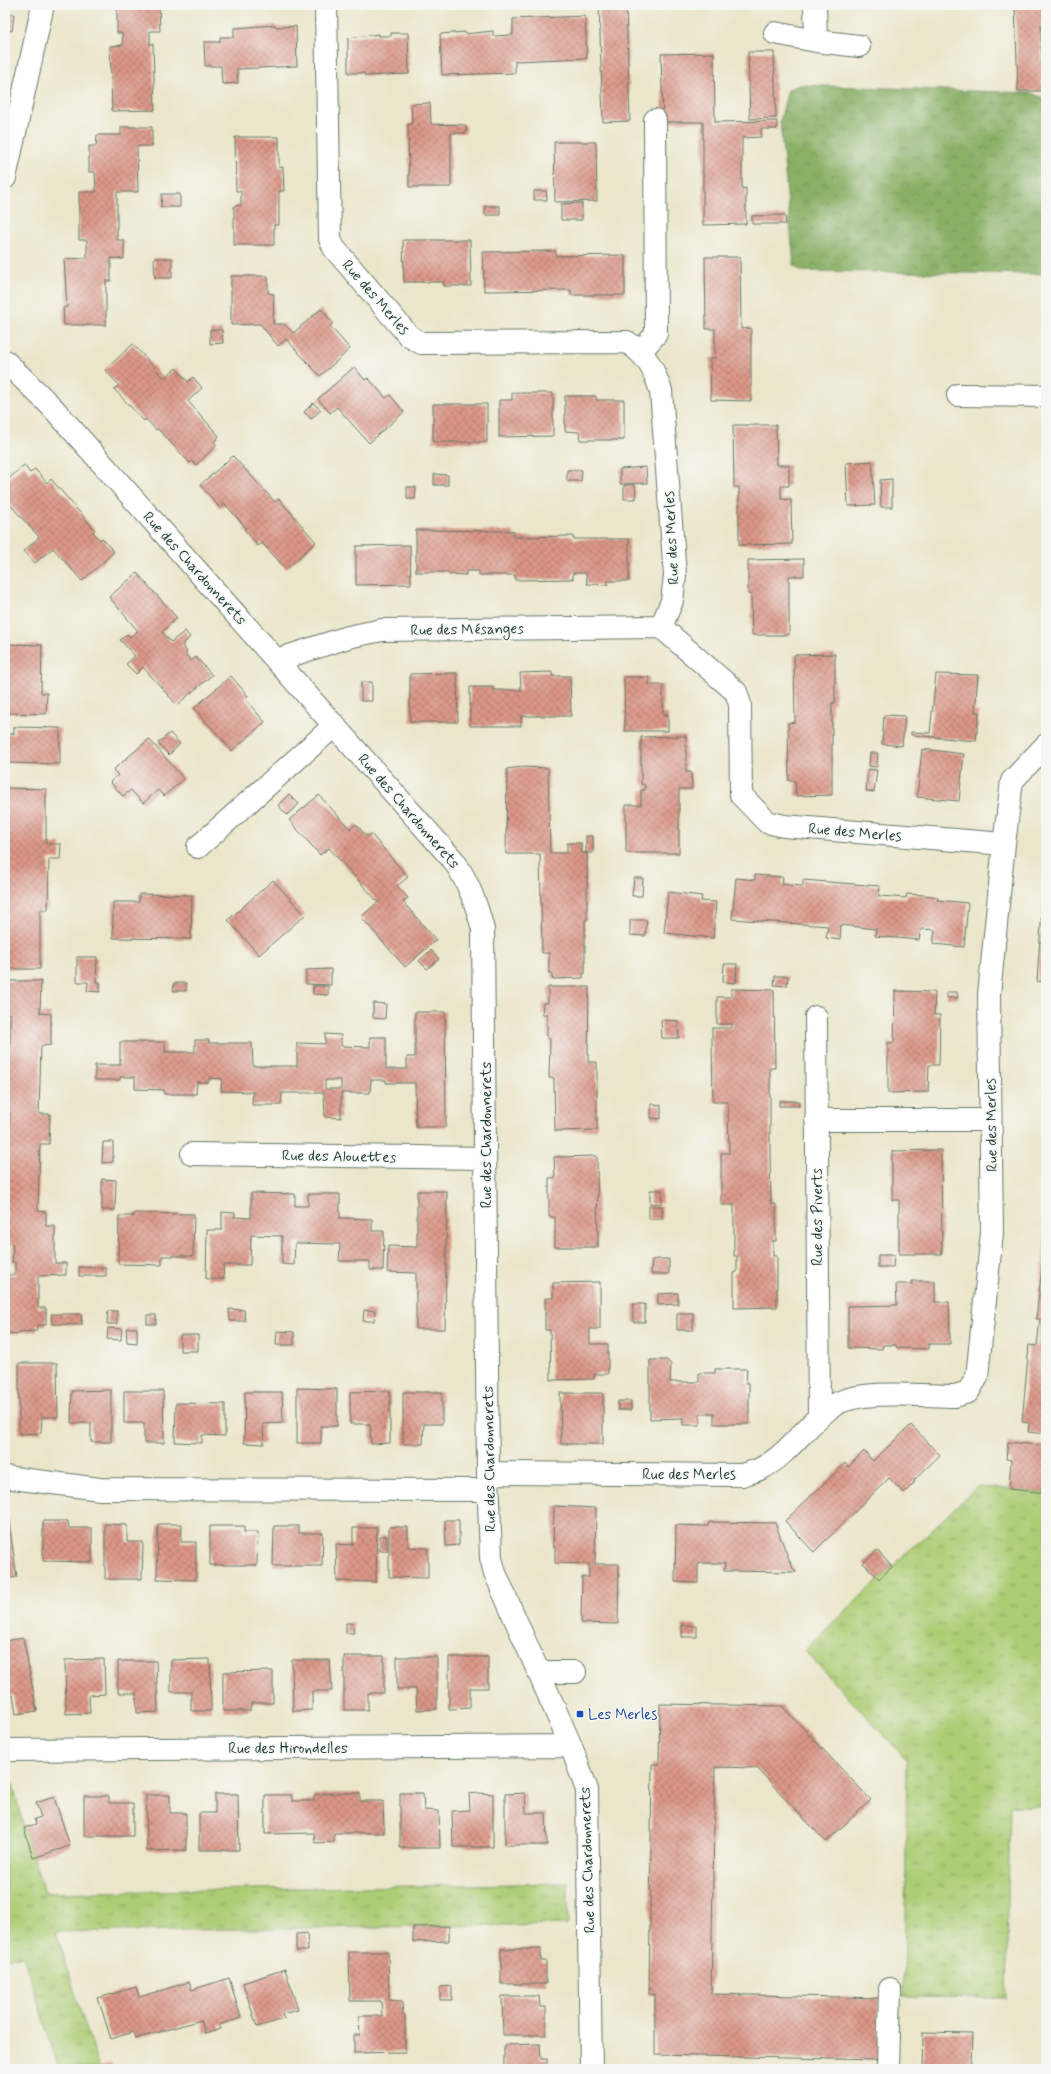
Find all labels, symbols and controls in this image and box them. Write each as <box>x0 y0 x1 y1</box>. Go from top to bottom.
street label: Rue des Merles <box>337 256 414 340</box>
street label: Rue des Merles <box>660 491 684 585</box>
street label: Rue des Chardonnerets <box>138 508 251 630</box>
street label: Rue des Mésanges <box>410 619 524 642</box>
street label: Rue des Chardonnerets <box>353 750 464 874</box>
street label: Rue des Merles <box>807 819 903 847</box>
street label: Rue des Chardonnerets <box>477 1062 497 1208</box>
street label: Rue des Merles <box>981 1078 1003 1172</box>
street label: Rue des Alouettes <box>282 1146 397 1168</box>
street label: Rue des Piverts <box>808 1168 828 1266</box>
street label: Rue des Chardonnerets <box>479 1385 501 1532</box>
street label: Rue des Merles <box>642 1465 736 1485</box>
place label: Les Merles <box>588 1705 657 1725</box>
marker: Les Merles <box>575 1709 585 1719</box>
street label: Rue des Hirondelles <box>228 1739 348 1759</box>
street label: Rue des Chardonnerets <box>575 1786 601 1933</box>

